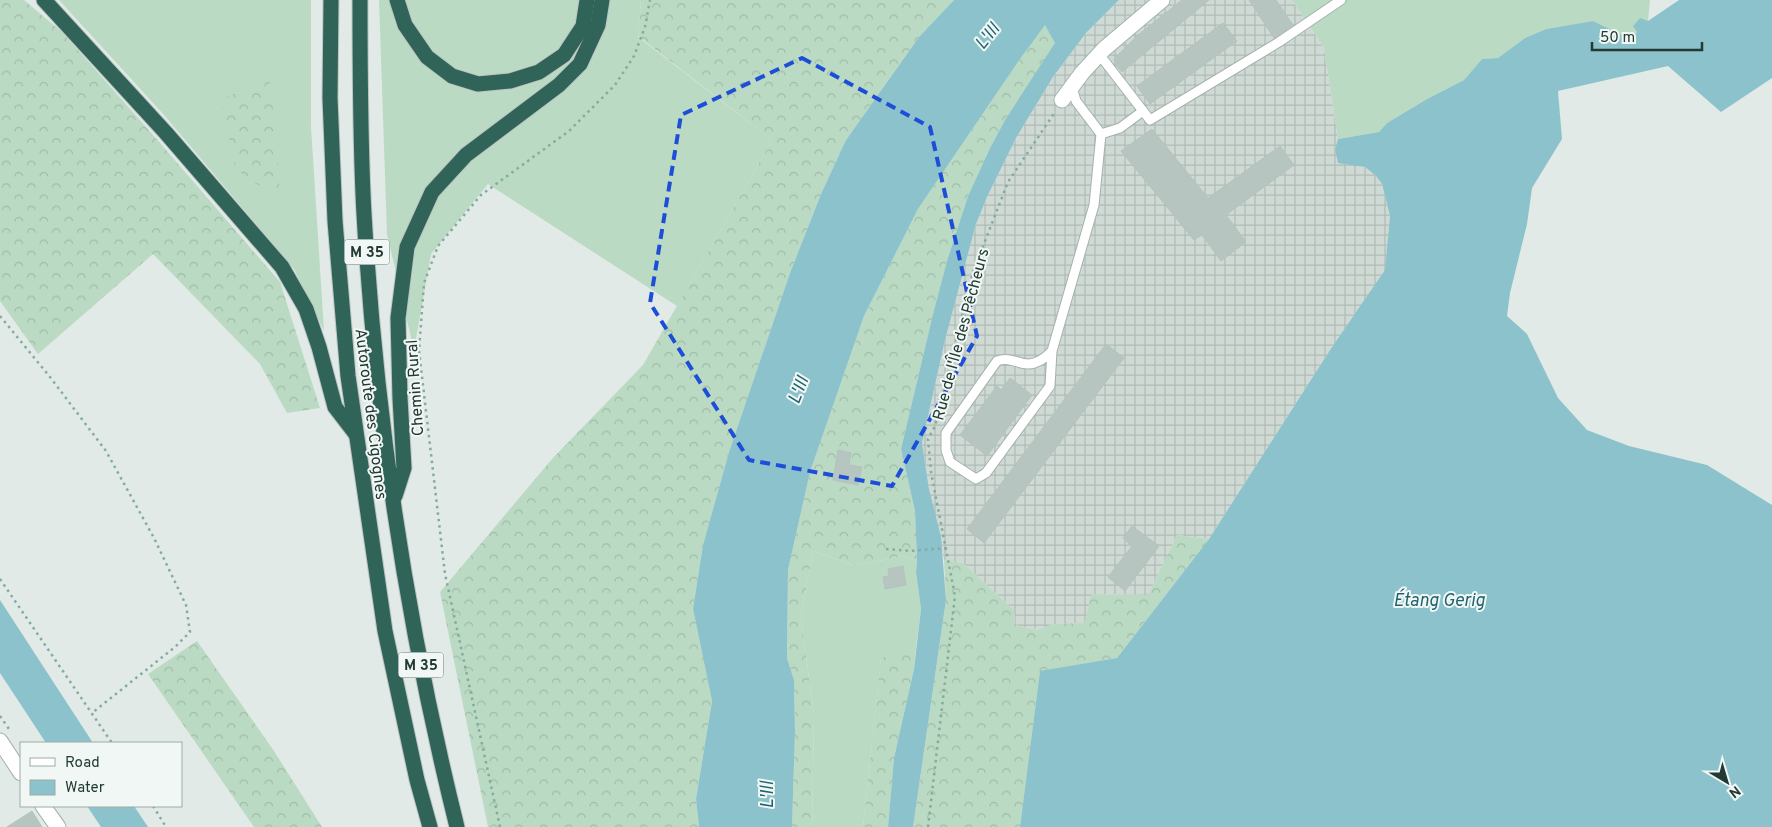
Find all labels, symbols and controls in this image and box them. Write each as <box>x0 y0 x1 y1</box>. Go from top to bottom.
water label: L'Ill <box>971 18 1007 55</box>
scale bar <box>1592 20 1702 52</box>
text: 50 m <box>1600 29 1635 48</box>
road number: M 35 <box>344 240 390 264</box>
street label: Rue de l'Île des Pêcheurs <box>927 246 995 423</box>
street label: Autoroute des Cigognes <box>350 328 390 501</box>
street label: Chemin Rural <box>403 339 429 437</box>
water label: L'Ill <box>784 372 816 408</box>
water label: Étang Gerig <box>1393 588 1485 613</box>
road number: M 35 <box>398 652 444 678</box>
legend <box>20 742 182 807</box>
text: Road <box>65 754 100 773</box>
north arrow <box>1702 757 1752 807</box>
text: Water <box>65 779 105 798</box>
water label: L'Ill <box>757 780 780 809</box>
text: N <box>1725 781 1743 801</box>

